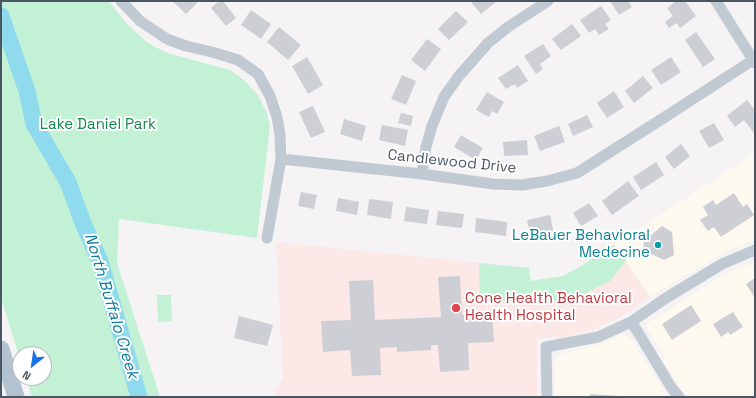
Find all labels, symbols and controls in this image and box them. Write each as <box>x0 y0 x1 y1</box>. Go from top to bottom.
park label: Lake Daniel Park <box>40 116 156 134</box>
street label: Candlewood Drive <box>387 146 517 178</box>
place label: LeBauer Behavioral Medecine <box>512 227 650 262</box>
water label: North Buffalo Creek <box>80 231 142 381</box>
marker: LeBauer Behavioral Medecine <box>653 240 663 250</box>
place label: Cone Health Behavioral Health Hospital <box>465 290 632 325</box>
marker: Cone Health Behavioral Health Hospital <box>450 302 462 314</box>
north arrow <box>12 346 52 386</box>
text: N <box>20 368 33 383</box>

